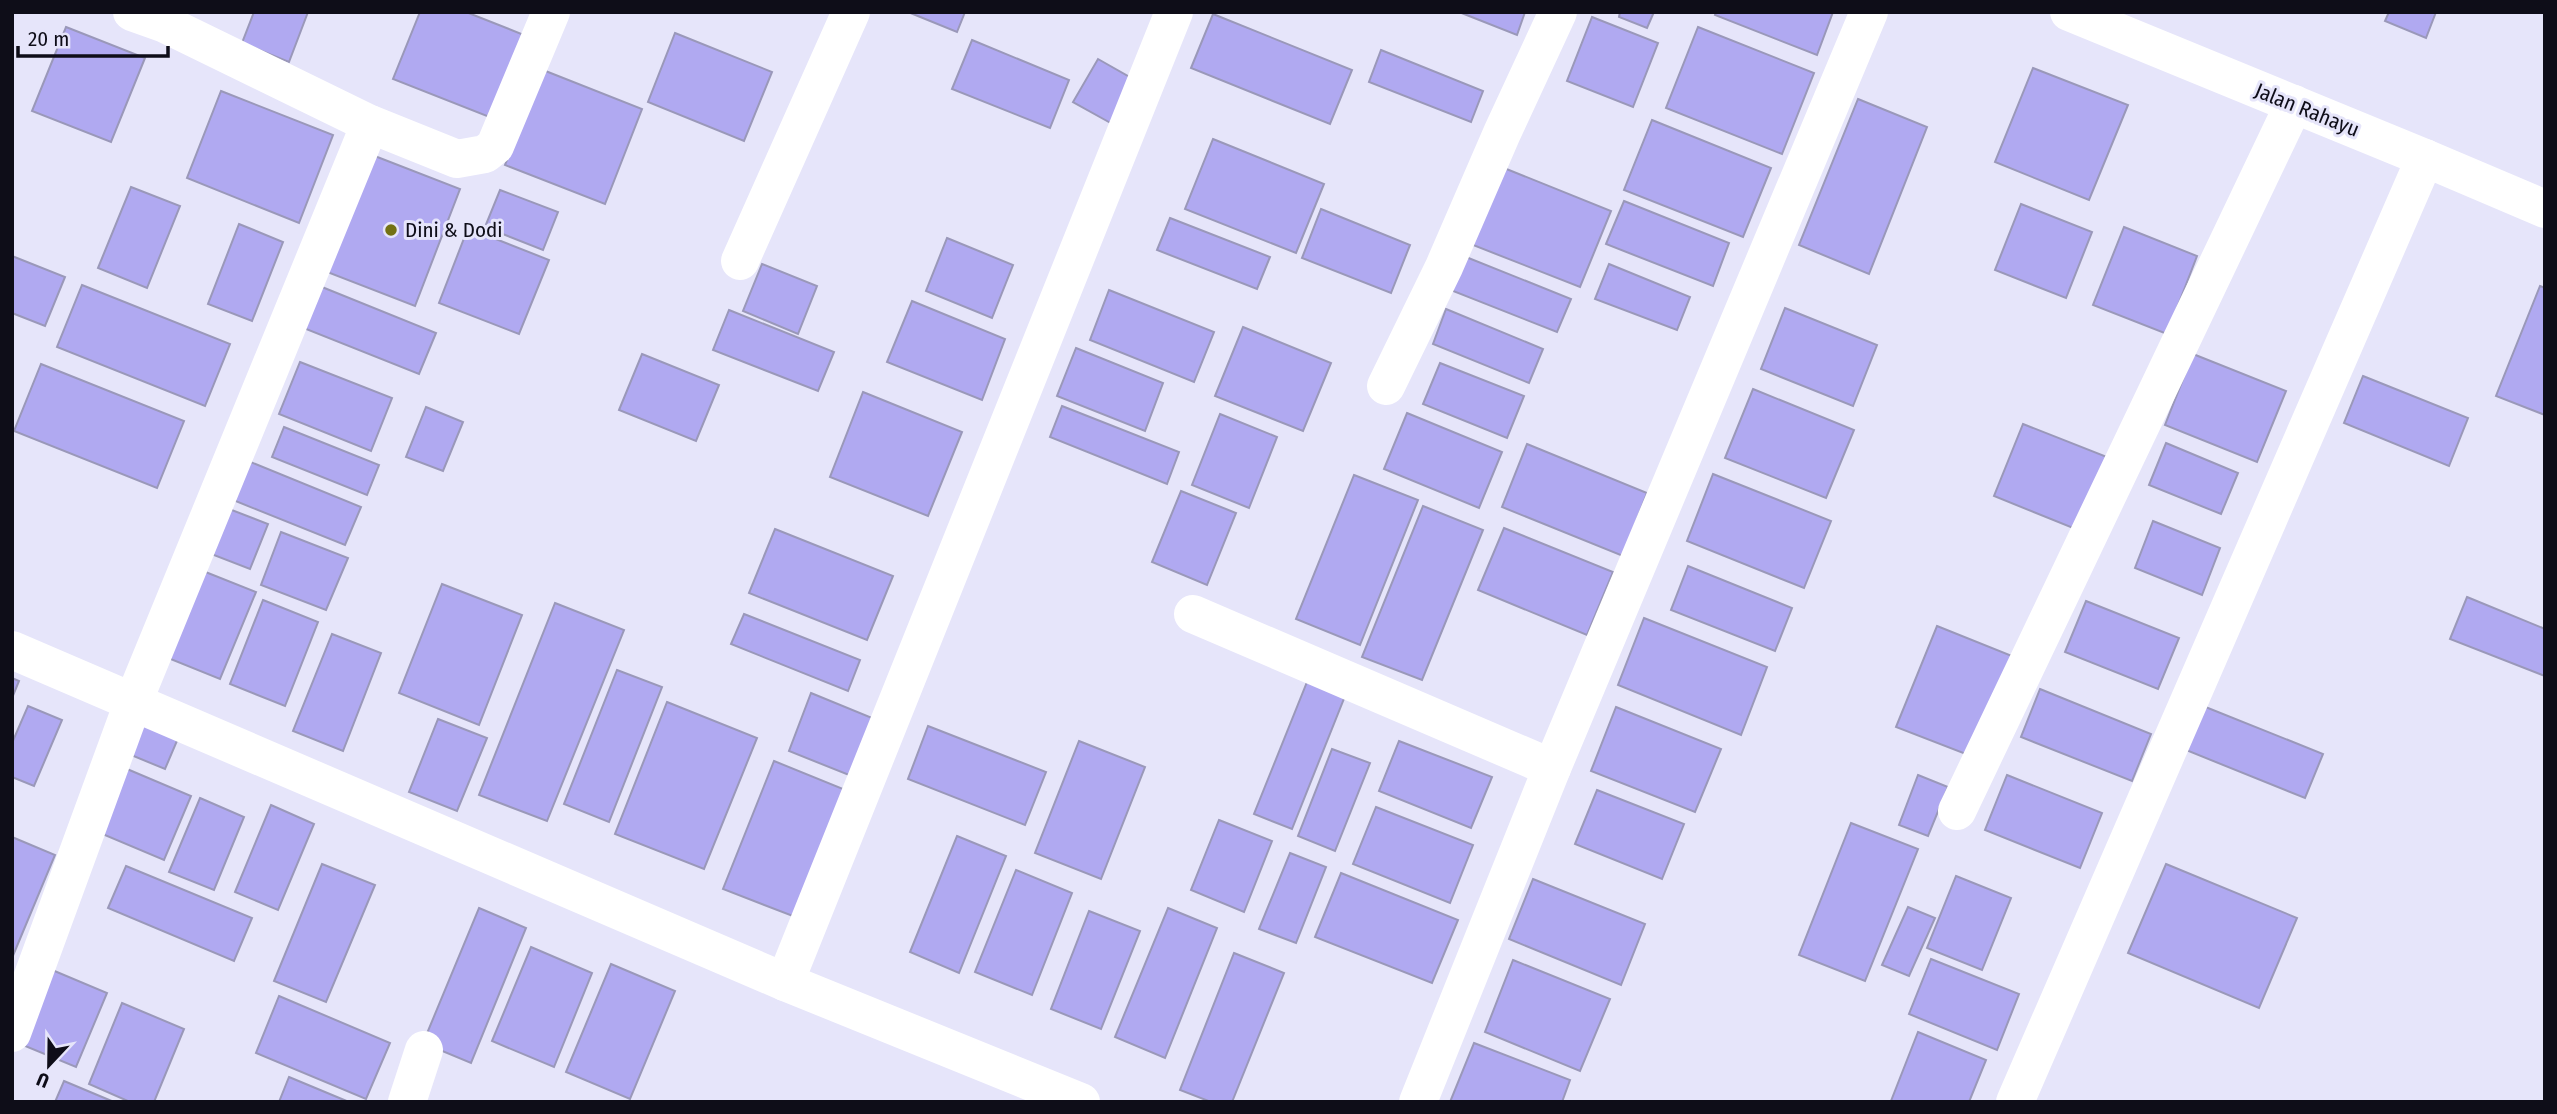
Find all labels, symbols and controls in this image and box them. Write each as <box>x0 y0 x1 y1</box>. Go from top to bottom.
scale bar <box>18 14 168 58</box>
text: 20 m <box>28 26 69 52</box>
street label: Jalan Rahayu <box>2251 77 2363 143</box>
place label: Dini & Dodi <box>405 217 502 243</box>
marker: Dini & Dodi <box>383 222 399 238</box>
north arrow <box>14 1030 84 1100</box>
text: U <box>33 1068 52 1093</box>

